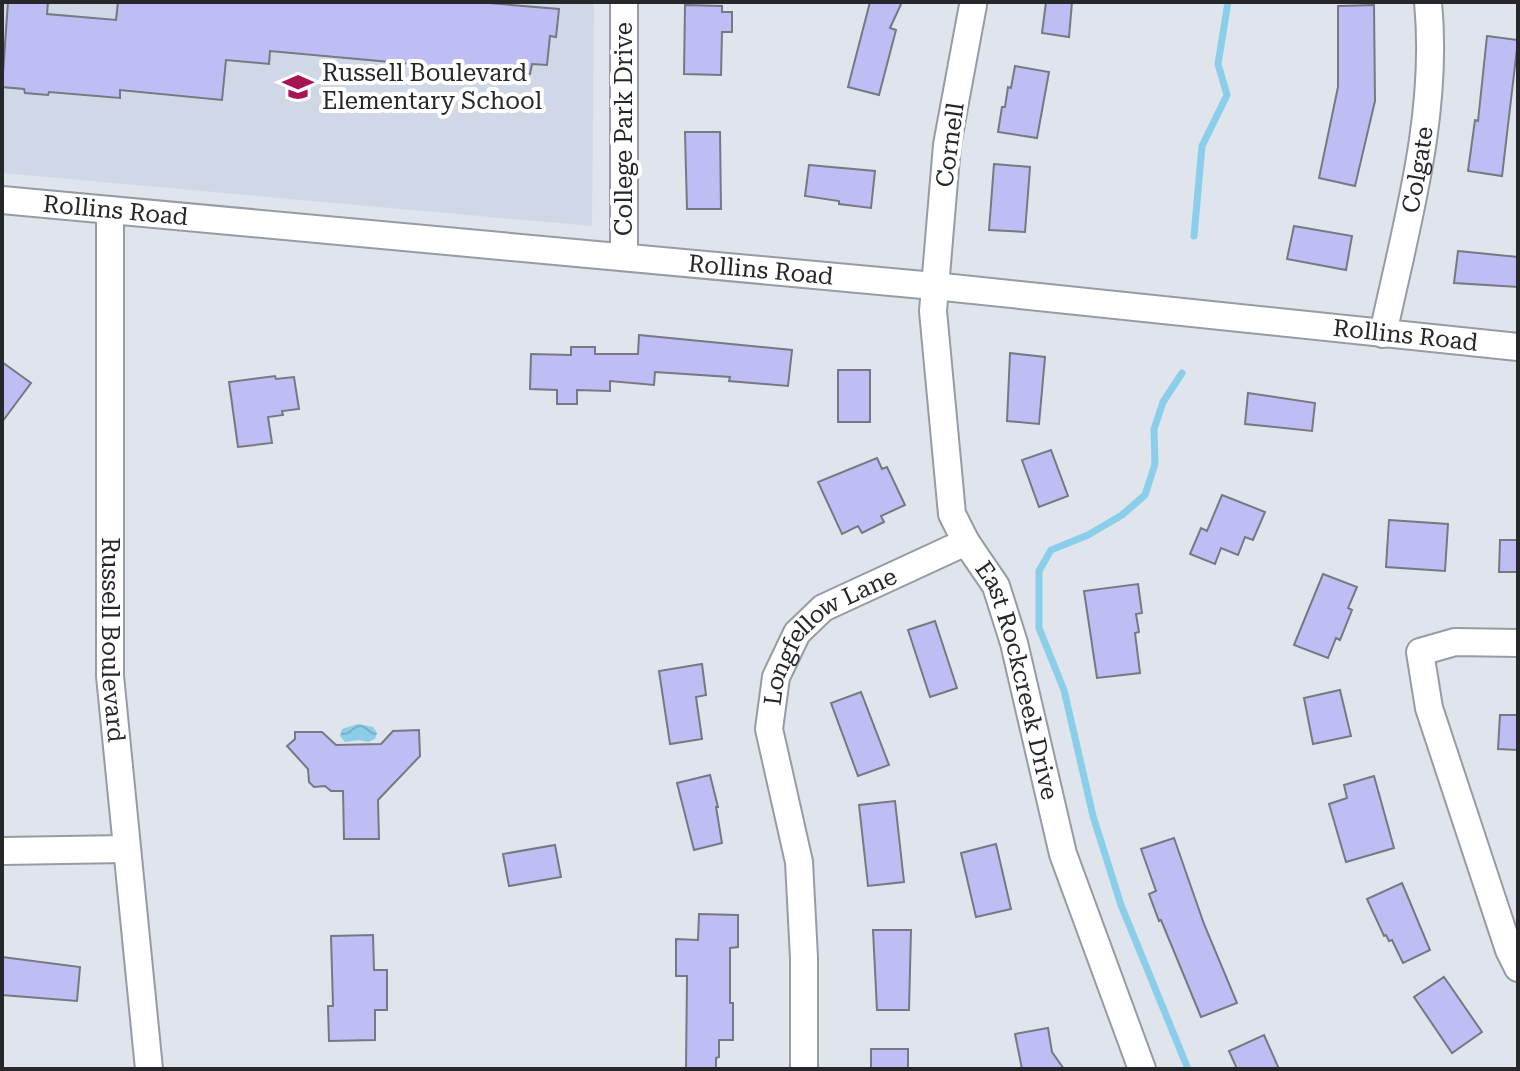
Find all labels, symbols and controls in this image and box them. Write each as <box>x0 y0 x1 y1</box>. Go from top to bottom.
street label: College Park Drive <box>610 22 638 236</box>
place label: Russell Boulevard Elementary School <box>322 59 542 115</box>
school or university icon: Russell Boulevard Elementary School <box>281 70 315 104</box>
street label: Cornell <box>930 101 970 189</box>
street label: Colgate <box>1396 125 1439 215</box>
street label: Rollins Road <box>42 190 189 231</box>
street label: Rollins Road <box>687 249 835 291</box>
street label: Rollins Road <box>1332 314 1479 357</box>
street label: Russell Boulevard <box>96 537 131 744</box>
street label: East Rockcreek Drive <box>969 556 1064 802</box>
street label: Longfellow Lane <box>758 562 901 707</box>

